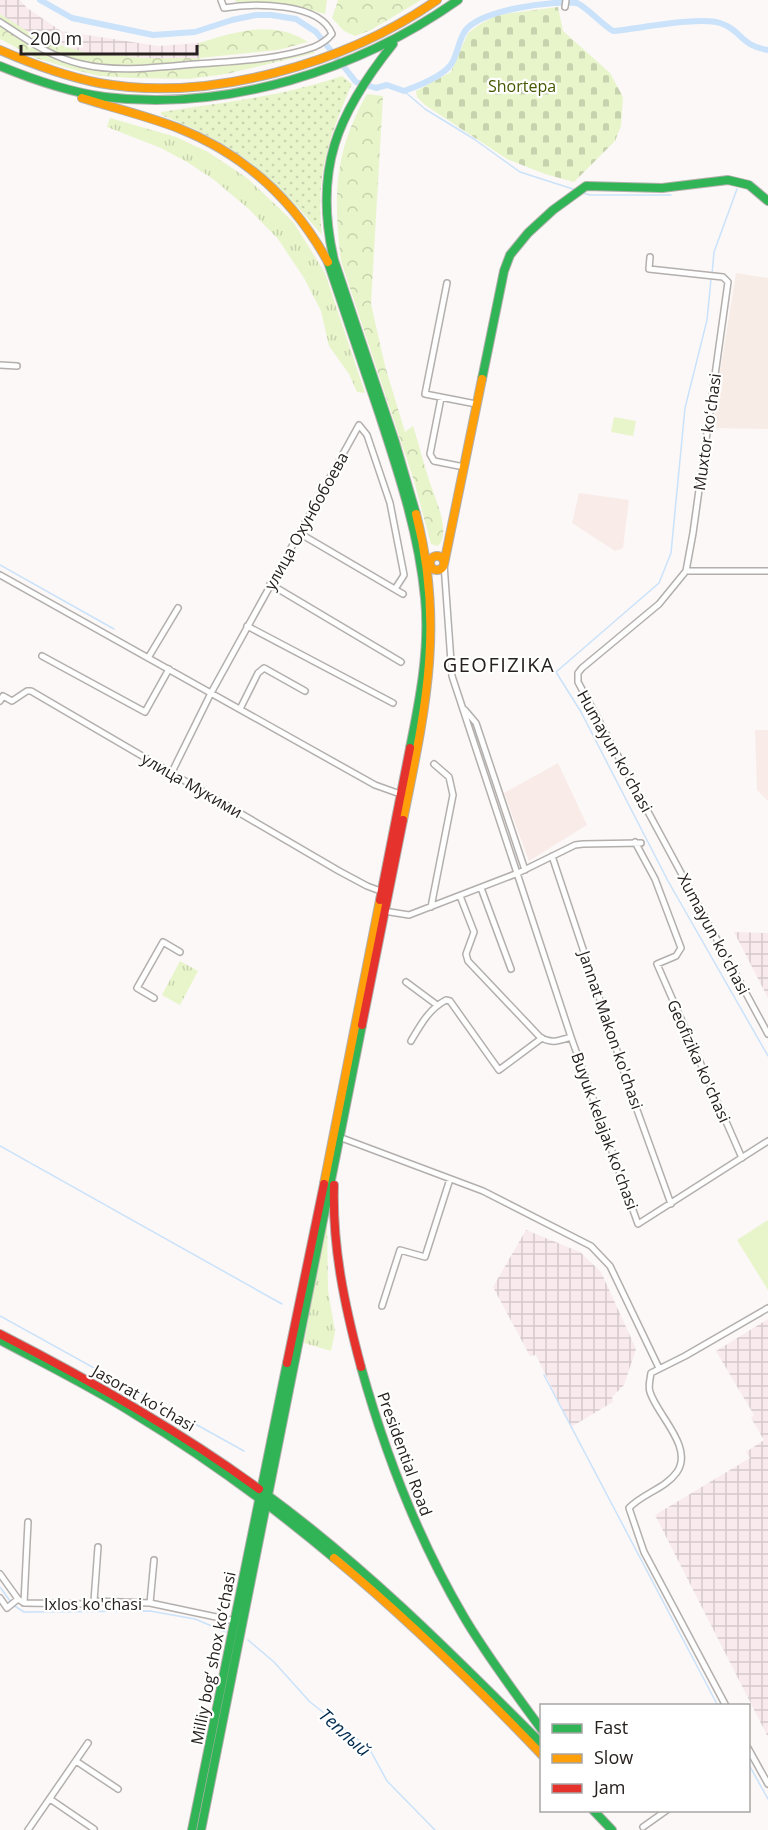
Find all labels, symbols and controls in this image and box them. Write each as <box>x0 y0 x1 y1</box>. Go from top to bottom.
scale bar <box>21 18 196 56</box>
text: 200 m <box>30 26 82 50</box>
park label: Shortepa <box>488 75 556 97</box>
street label: Muxtor koʻchasi <box>688 372 726 492</box>
street label: улица Охунбобоева <box>259 448 353 594</box>
district label: GEOFIZIKA <box>443 651 555 678</box>
street label: Humayun ko'chasi <box>572 686 658 816</box>
street label: улица Мукими <box>138 747 246 823</box>
street label: Xumayun ko'chasi <box>673 870 755 998</box>
street label: Jannat Makon ko'chasi <box>573 946 648 1112</box>
street label: Geofizika ko'chasi <box>662 996 736 1126</box>
street label: Buyuk kelajak ko'chasi <box>566 1049 644 1213</box>
street label: Jasorat koʻchasi <box>87 1359 199 1436</box>
street label: Presidential Road <box>372 1389 438 1519</box>
street label: Milliy bog‘ shox ko‘chasi <box>185 1569 241 1747</box>
street label: Ixlos ko'chasi <box>44 1593 142 1615</box>
water label: Теплый <box>314 1703 376 1762</box>
legend <box>540 1704 750 1812</box>
text: Fast <box>594 1715 628 1739</box>
text: Slow <box>594 1745 633 1769</box>
text: Jam <box>592 1775 626 1799</box>

